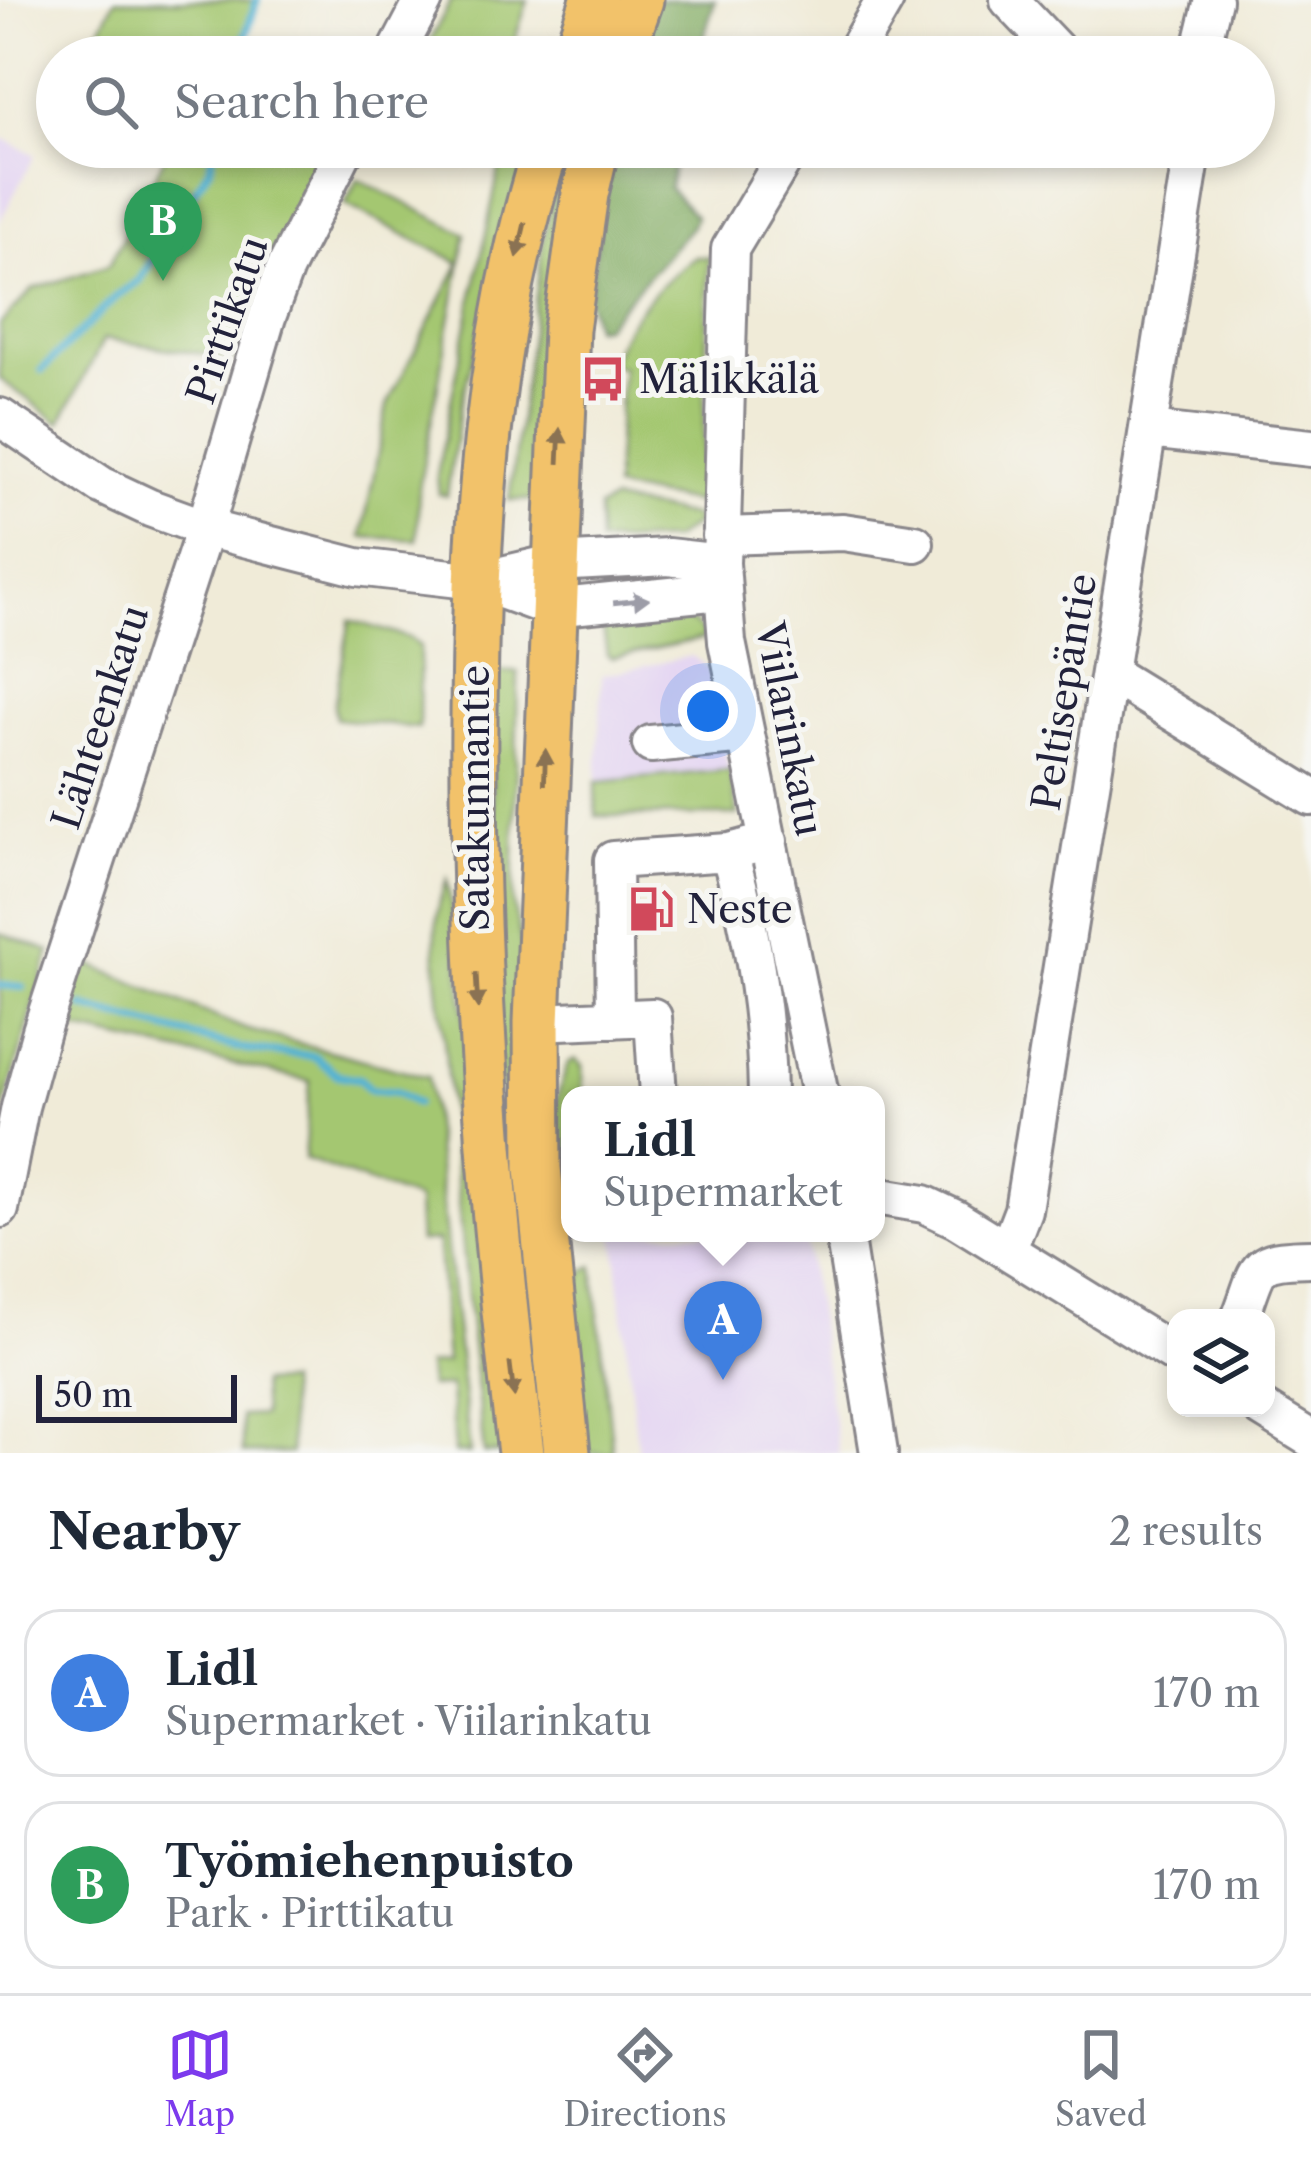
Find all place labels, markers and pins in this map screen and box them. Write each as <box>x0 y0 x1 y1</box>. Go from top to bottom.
pin: B <box>124 182 202 281</box>
bus stop icon: Mälikkälä <box>578 354 628 404</box>
place label: Mälikkälä <box>639 355 820 403</box>
fuel station icon: Neste <box>626 884 676 934</box>
place label: Neste <box>687 885 792 933</box>
pin: A <box>684 1281 762 1380</box>

